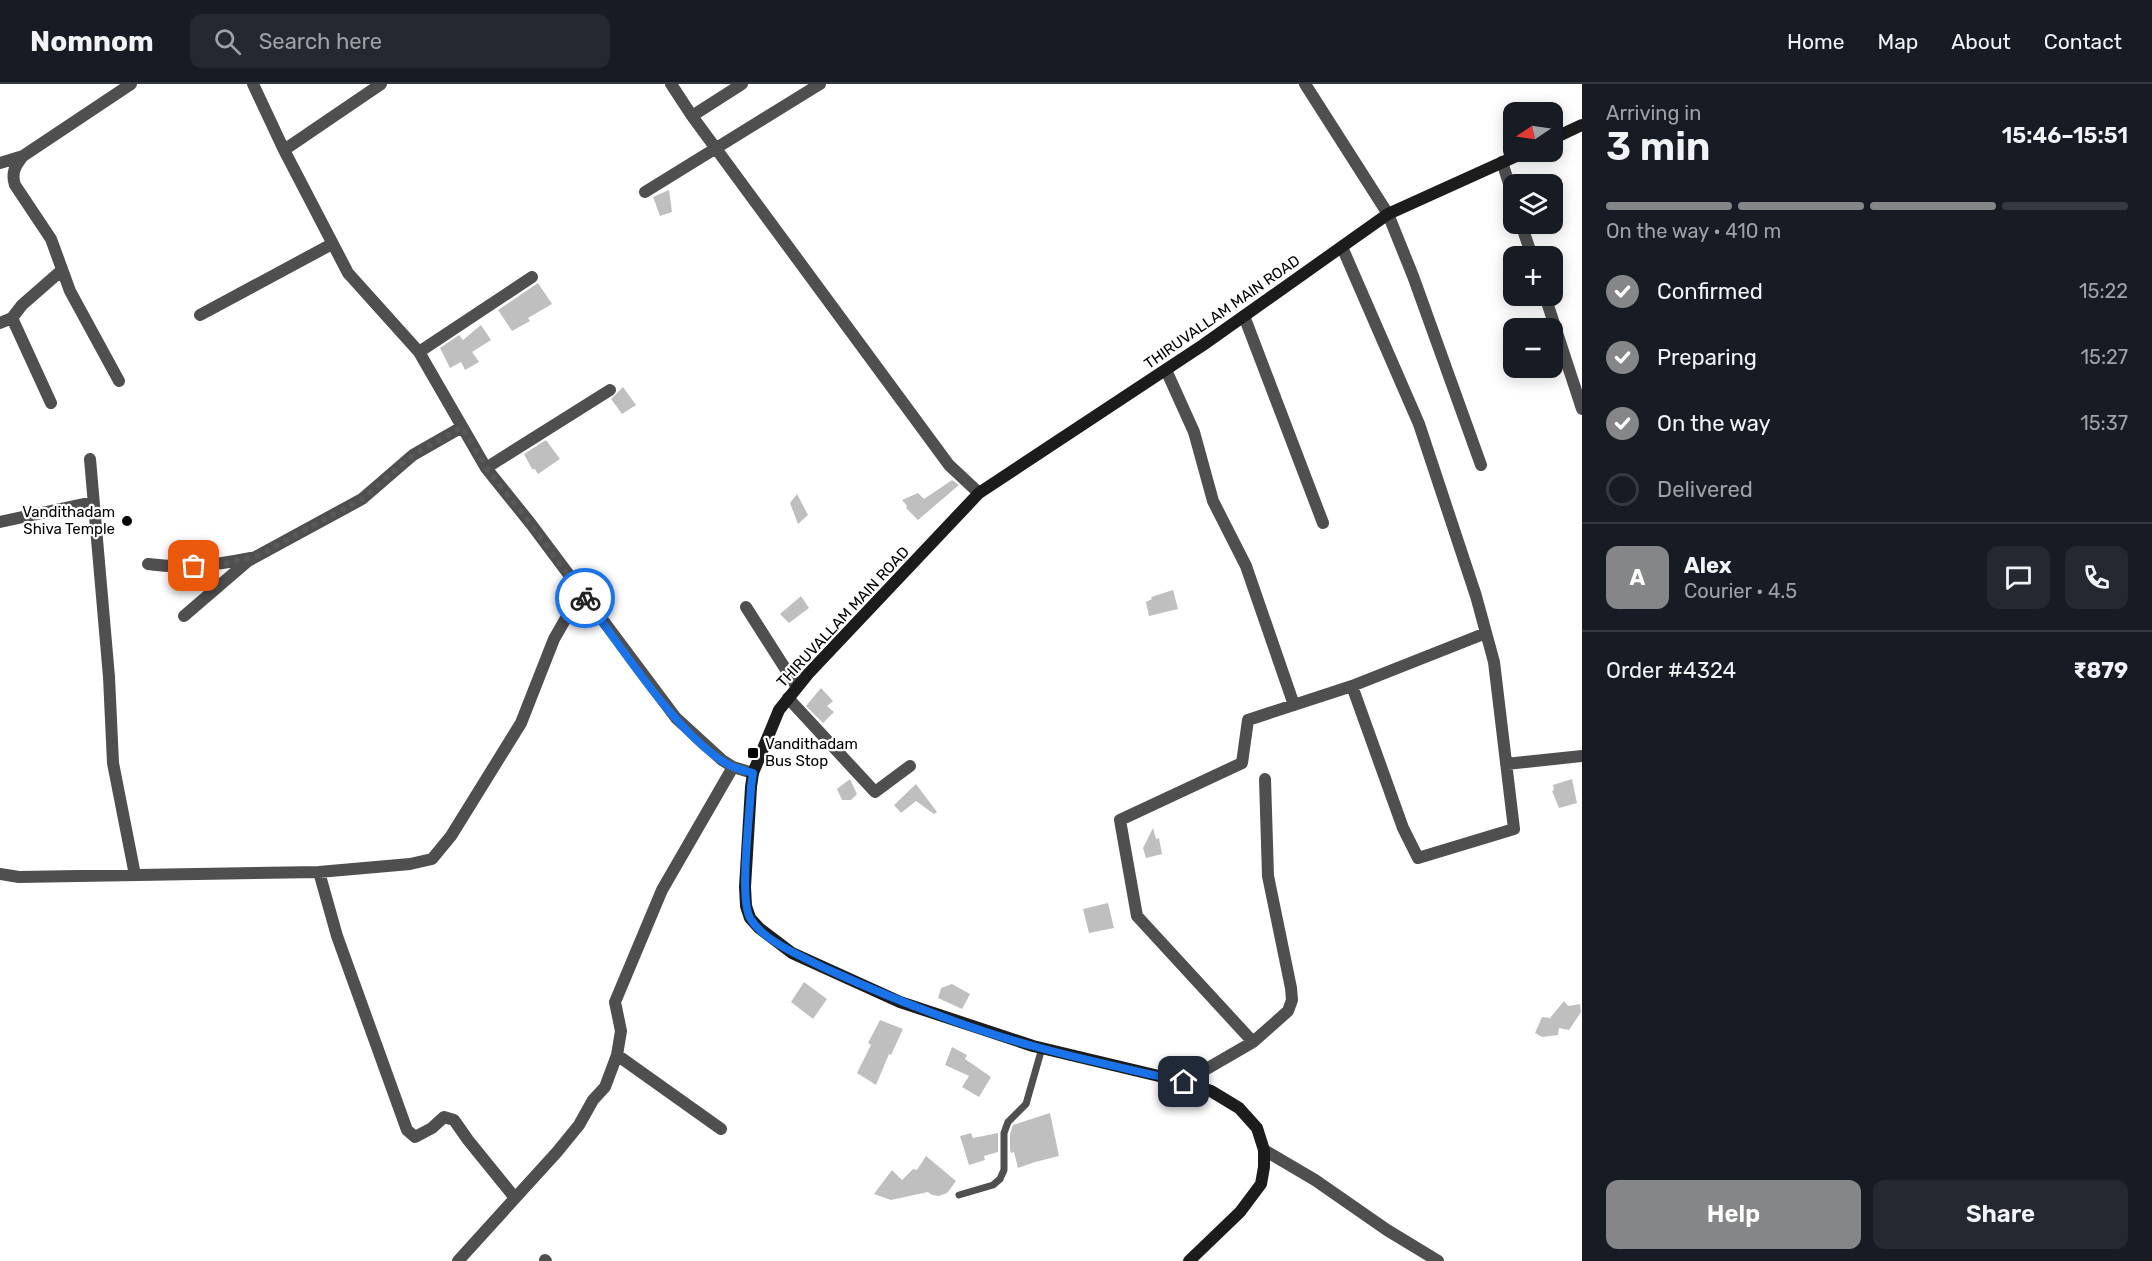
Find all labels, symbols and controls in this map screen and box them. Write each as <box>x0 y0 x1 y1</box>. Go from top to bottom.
search box <box>190 14 610 68</box>
text: Nomnom <box>30 25 154 58</box>
icon: search <box>211 25 244 58</box>
text: Search here <box>259 28 382 55</box>
text: Home <box>1787 29 1844 54</box>
text: Map <box>1877 29 1918 54</box>
text: About <box>1951 29 2011 54</box>
text: Contact <box>2044 29 2122 54</box>
text: Arriving in <box>1606 101 1701 125</box>
north arrow <box>1503 102 1563 162</box>
map controls <box>1503 102 1563 378</box>
text: 15:46–15:51 <box>2002 122 2128 149</box>
text: 3 min <box>1606 124 1711 170</box>
button: layers <box>1503 174 1563 234</box>
text: On the way · 410 m <box>1606 219 1781 243</box>
button: + <box>1503 246 1563 306</box>
street label: THIRUVALLAM MAIN ROAD <box>1141 251 1303 373</box>
icon: check <box>1606 275 1639 308</box>
text: Confirmed <box>1657 278 1763 305</box>
text: 15:22 <box>2079 279 2128 303</box>
button: − <box>1503 318 1563 378</box>
icon: check <box>1606 341 1639 374</box>
text: Preparing <box>1657 344 1757 371</box>
text: 15:27 <box>2080 345 2128 369</box>
icon: check <box>1606 407 1639 440</box>
text: On the way <box>1657 410 1771 437</box>
text: 15:37 <box>2080 411 2128 435</box>
text: Delivered <box>1657 476 1753 503</box>
place label: Vandithadam Shiva Temple <box>22 503 115 538</box>
marker: Vandithadam Shiva Temple <box>120 514 134 528</box>
pin <box>168 540 219 591</box>
street label: THIRUVALLAM MAIN ROAD <box>773 543 913 691</box>
button: chat <box>1987 546 2050 609</box>
button: phone <box>2065 546 2128 609</box>
icon: bag <box>177 549 210 582</box>
text: Alex <box>1684 552 1732 579</box>
text: A <box>1630 564 1645 591</box>
courier <box>555 568 615 628</box>
text: Courier · 4.5 <box>1684 579 1797 603</box>
icon: bike <box>569 582 602 615</box>
text: Order #4324 <box>1606 657 1736 684</box>
text: ₹879 <box>2073 657 2128 684</box>
place label: Vandithadam Bus Stop <box>765 735 858 770</box>
marker: Vandithadam Bus Stop <box>746 746 760 760</box>
pin <box>1158 1056 1209 1107</box>
icon: home <box>1167 1065 1200 1098</box>
button: Help <box>1606 1180 1861 1249</box>
button: Share <box>1873 1180 2128 1249</box>

